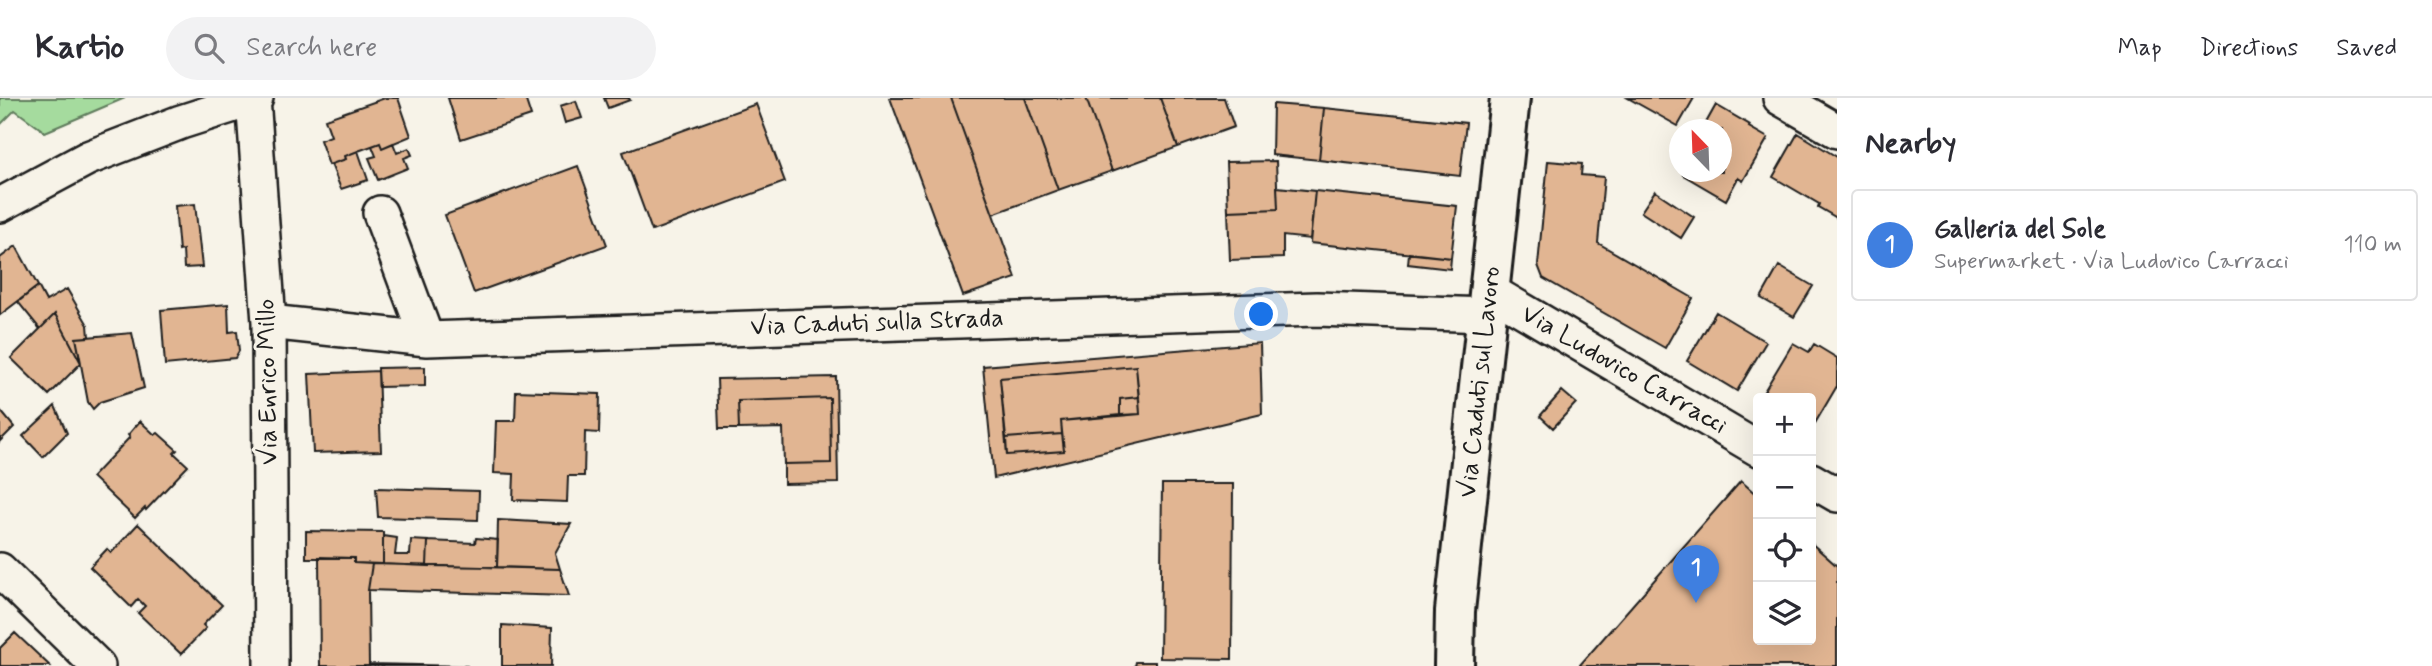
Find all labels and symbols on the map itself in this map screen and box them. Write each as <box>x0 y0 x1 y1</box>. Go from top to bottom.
north arrow <box>1669 119 1732 182</box>
street label: Via Caduti sul Lavoro <box>1451 265 1509 499</box>
your location <box>1244 297 1278 331</box>
street label: Via Ludovico Carracci <box>1515 297 1733 443</box>
street label: Via Enrico Millo <box>250 298 286 466</box>
street label: Via Caduti sulla Strada <box>750 302 1004 344</box>
pin: 1 <box>1673 545 1719 603</box>

